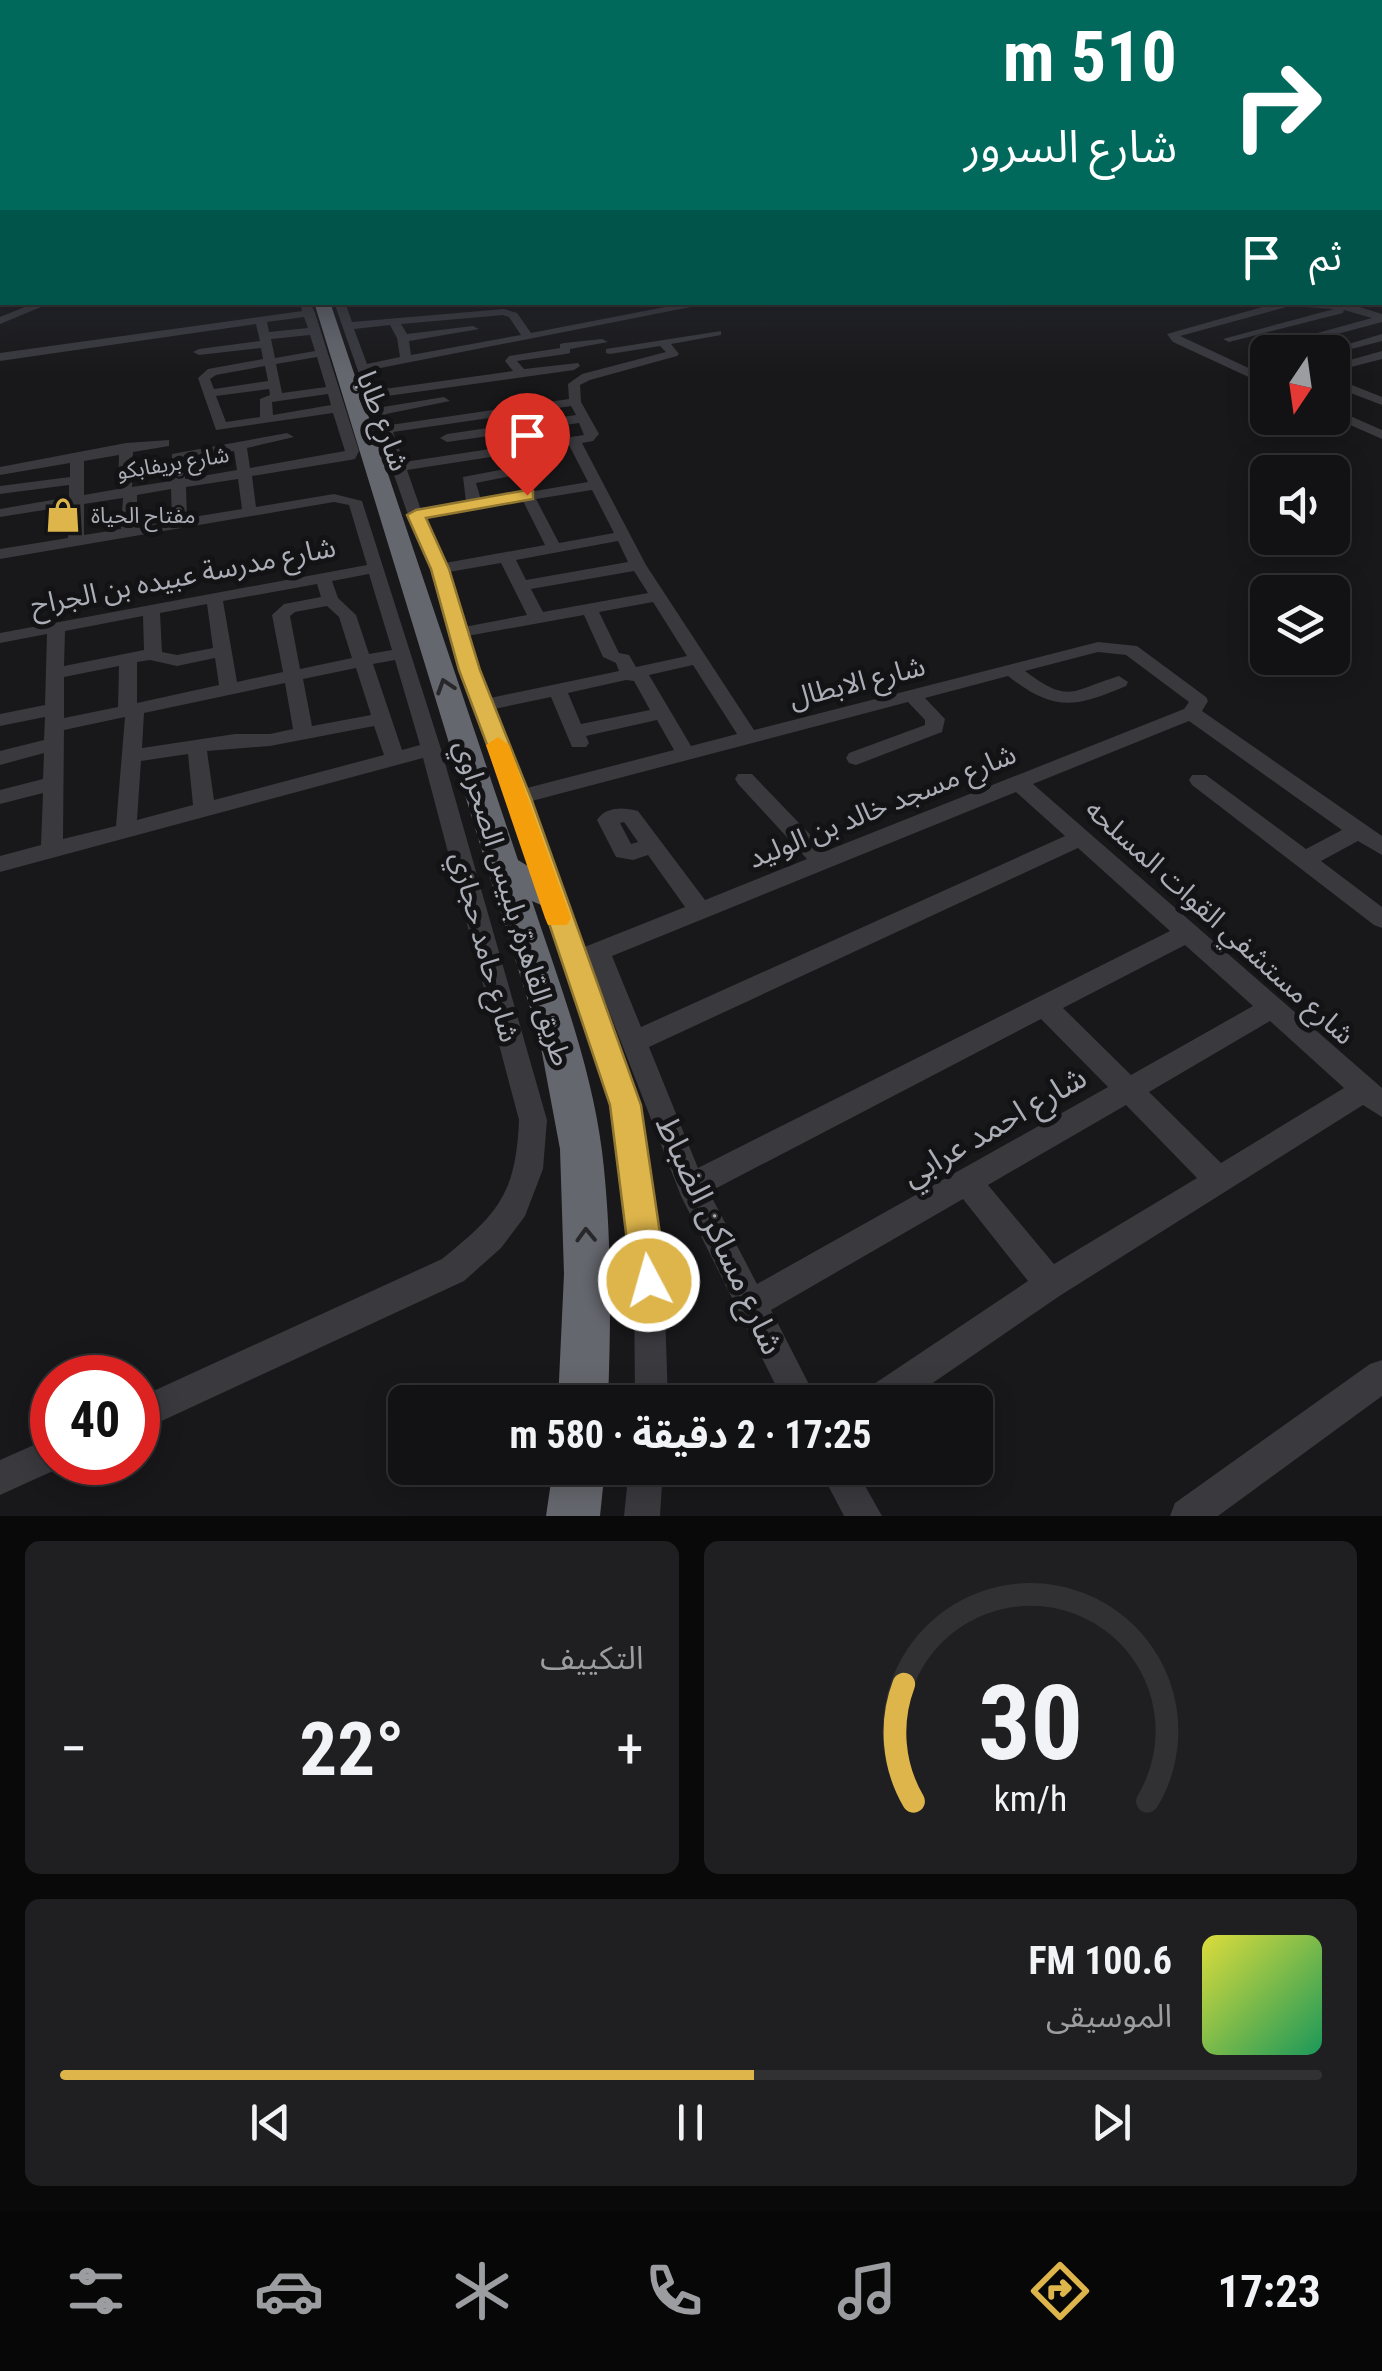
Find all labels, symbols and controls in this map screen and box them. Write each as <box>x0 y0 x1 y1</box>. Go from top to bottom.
text: 510 m <box>1003 16 1177 98</box>
icon: right <box>1212 40 1342 170</box>
text: شارع السرور <box>964 120 1177 173</box>
icon: arrive <box>1234 230 1289 285</box>
text: ثم <box>1309 235 1342 279</box>
north arrow <box>1250 335 1350 435</box>
map controls <box>1250 335 1350 675</box>
street label: شارع طابا <box>346 367 416 477</box>
pin <box>485 393 570 496</box>
icon: arrive <box>500 408 555 463</box>
street label: شارع بريفابكو <box>115 442 232 488</box>
button: sound <box>1250 455 1350 555</box>
shop icon: مفتاح الحياة <box>44 496 82 534</box>
place label: مفتاح الحياة <box>91 503 196 532</box>
street label: شارع مدرسة عبيده بن الجراح <box>28 530 339 626</box>
button: layers <box>1250 575 1350 675</box>
street label: شارع الابطال <box>786 649 929 719</box>
one-way arrow <box>436 678 456 695</box>
street label: طريق القاهرة, بلبيس الصحراوي <box>443 736 578 1071</box>
street label: شارع مسجد خالد بن الوليد <box>743 737 1022 879</box>
street label: شارع مستشفي القوات المسلحه <box>1076 793 1361 1055</box>
street label: شارع حامد حجازي <box>439 848 526 1047</box>
street label: شارع احمد عرابي <box>895 1058 1096 1199</box>
street label: شارع مساكن الضباط <box>644 1110 792 1362</box>
one-way arrow <box>575 1227 596 1243</box>
position arrow <box>597 1229 701 1333</box>
speed limit sign: 40 <box>30 1355 160 1485</box>
text: 17:25 · 2 دقيقة · 580 m <box>509 1413 872 1457</box>
text: التكييف <box>540 1639 644 1677</box>
text: 30 <box>978 1663 1083 1784</box>
text: 22° <box>299 1705 404 1793</box>
text: − <box>60 1717 88 1781</box>
text: + <box>616 1717 644 1781</box>
text: km/h <box>993 1778 1067 1820</box>
text: 100.6 FM <box>1028 1939 1172 1983</box>
text: الموسيقى <box>1046 1997 1172 2035</box>
icon: previous <box>243 2095 298 2150</box>
icon: pause <box>663 2095 718 2150</box>
icon: next <box>1084 2095 1139 2150</box>
icon: filters <box>61 2256 131 2326</box>
icon: car <box>254 2256 324 2326</box>
icon: climate <box>447 2256 517 2326</box>
icon: phone <box>639 2256 709 2326</box>
icon: music <box>832 2256 902 2326</box>
icon: directions <box>1025 2256 1095 2326</box>
text: 17:23 <box>1217 2265 1321 2318</box>

